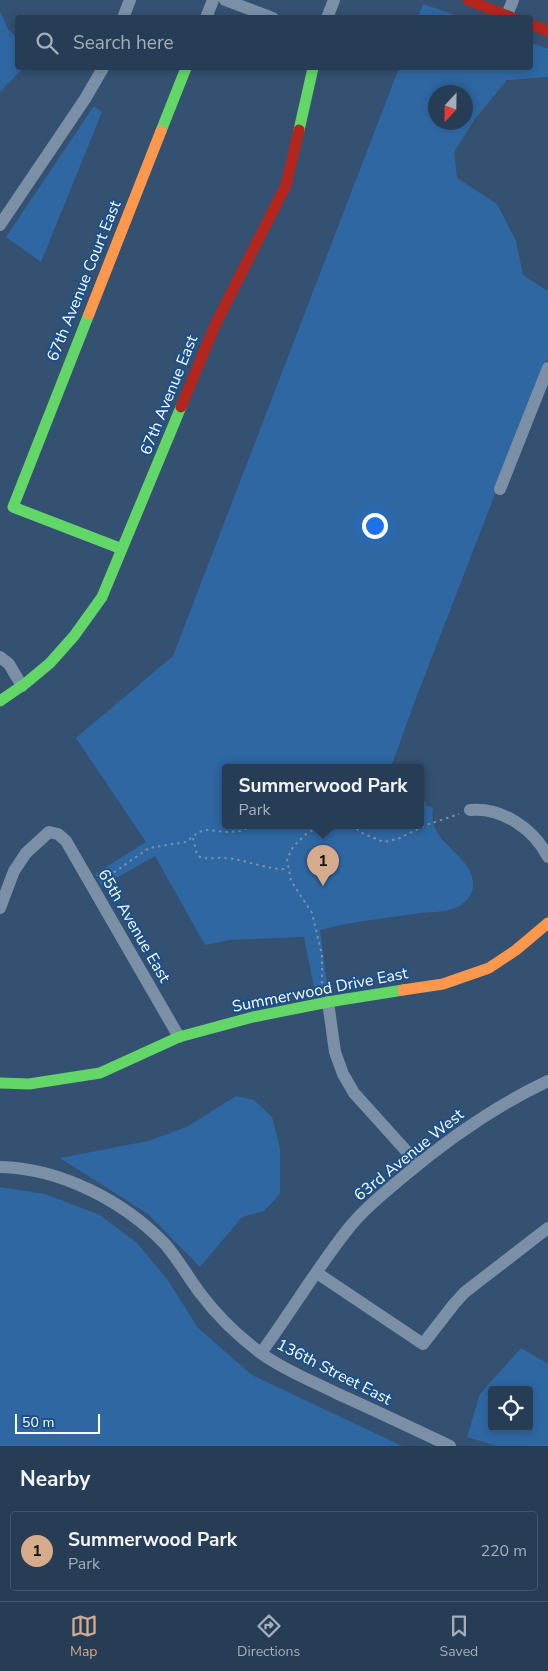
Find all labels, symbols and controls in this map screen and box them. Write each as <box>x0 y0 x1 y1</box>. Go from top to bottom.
search box <box>15 15 533 70</box>
icon: search <box>33 29 61 57</box>
text: Search here <box>73 30 174 56</box>
north arrow <box>428 85 473 130</box>
street label: 67th Avenue Court East <box>42 197 126 365</box>
street label: 67th Avenue East <box>135 331 203 458</box>
your location <box>362 513 388 539</box>
popup <box>222 764 424 829</box>
text: Summerwood Park <box>238 773 408 799</box>
text: Park <box>238 799 270 821</box>
pin: 1 <box>307 845 339 886</box>
street label: 65th Avenue East <box>93 865 176 987</box>
street label: Summerwood Drive East <box>230 962 410 1018</box>
street label: 63rd Avenue West <box>350 1104 469 1206</box>
street label: 136th Street East <box>273 1334 396 1411</box>
map controls <box>488 1386 533 1431</box>
button: locate <box>488 1386 533 1431</box>
scale bar <box>15 1411 100 1434</box>
text: 50 m <box>22 1413 54 1432</box>
text: Nearby <box>20 1465 90 1493</box>
text: Summerwood Park <box>68 1527 237 1553</box>
text: 1 <box>32 1540 42 1562</box>
text: 220 m <box>480 1540 527 1562</box>
text: Park <box>68 1553 100 1575</box>
tab: Map <box>70 1612 98 1661</box>
tab: Directions <box>237 1612 300 1661</box>
tab: Saved <box>440 1612 478 1661</box>

